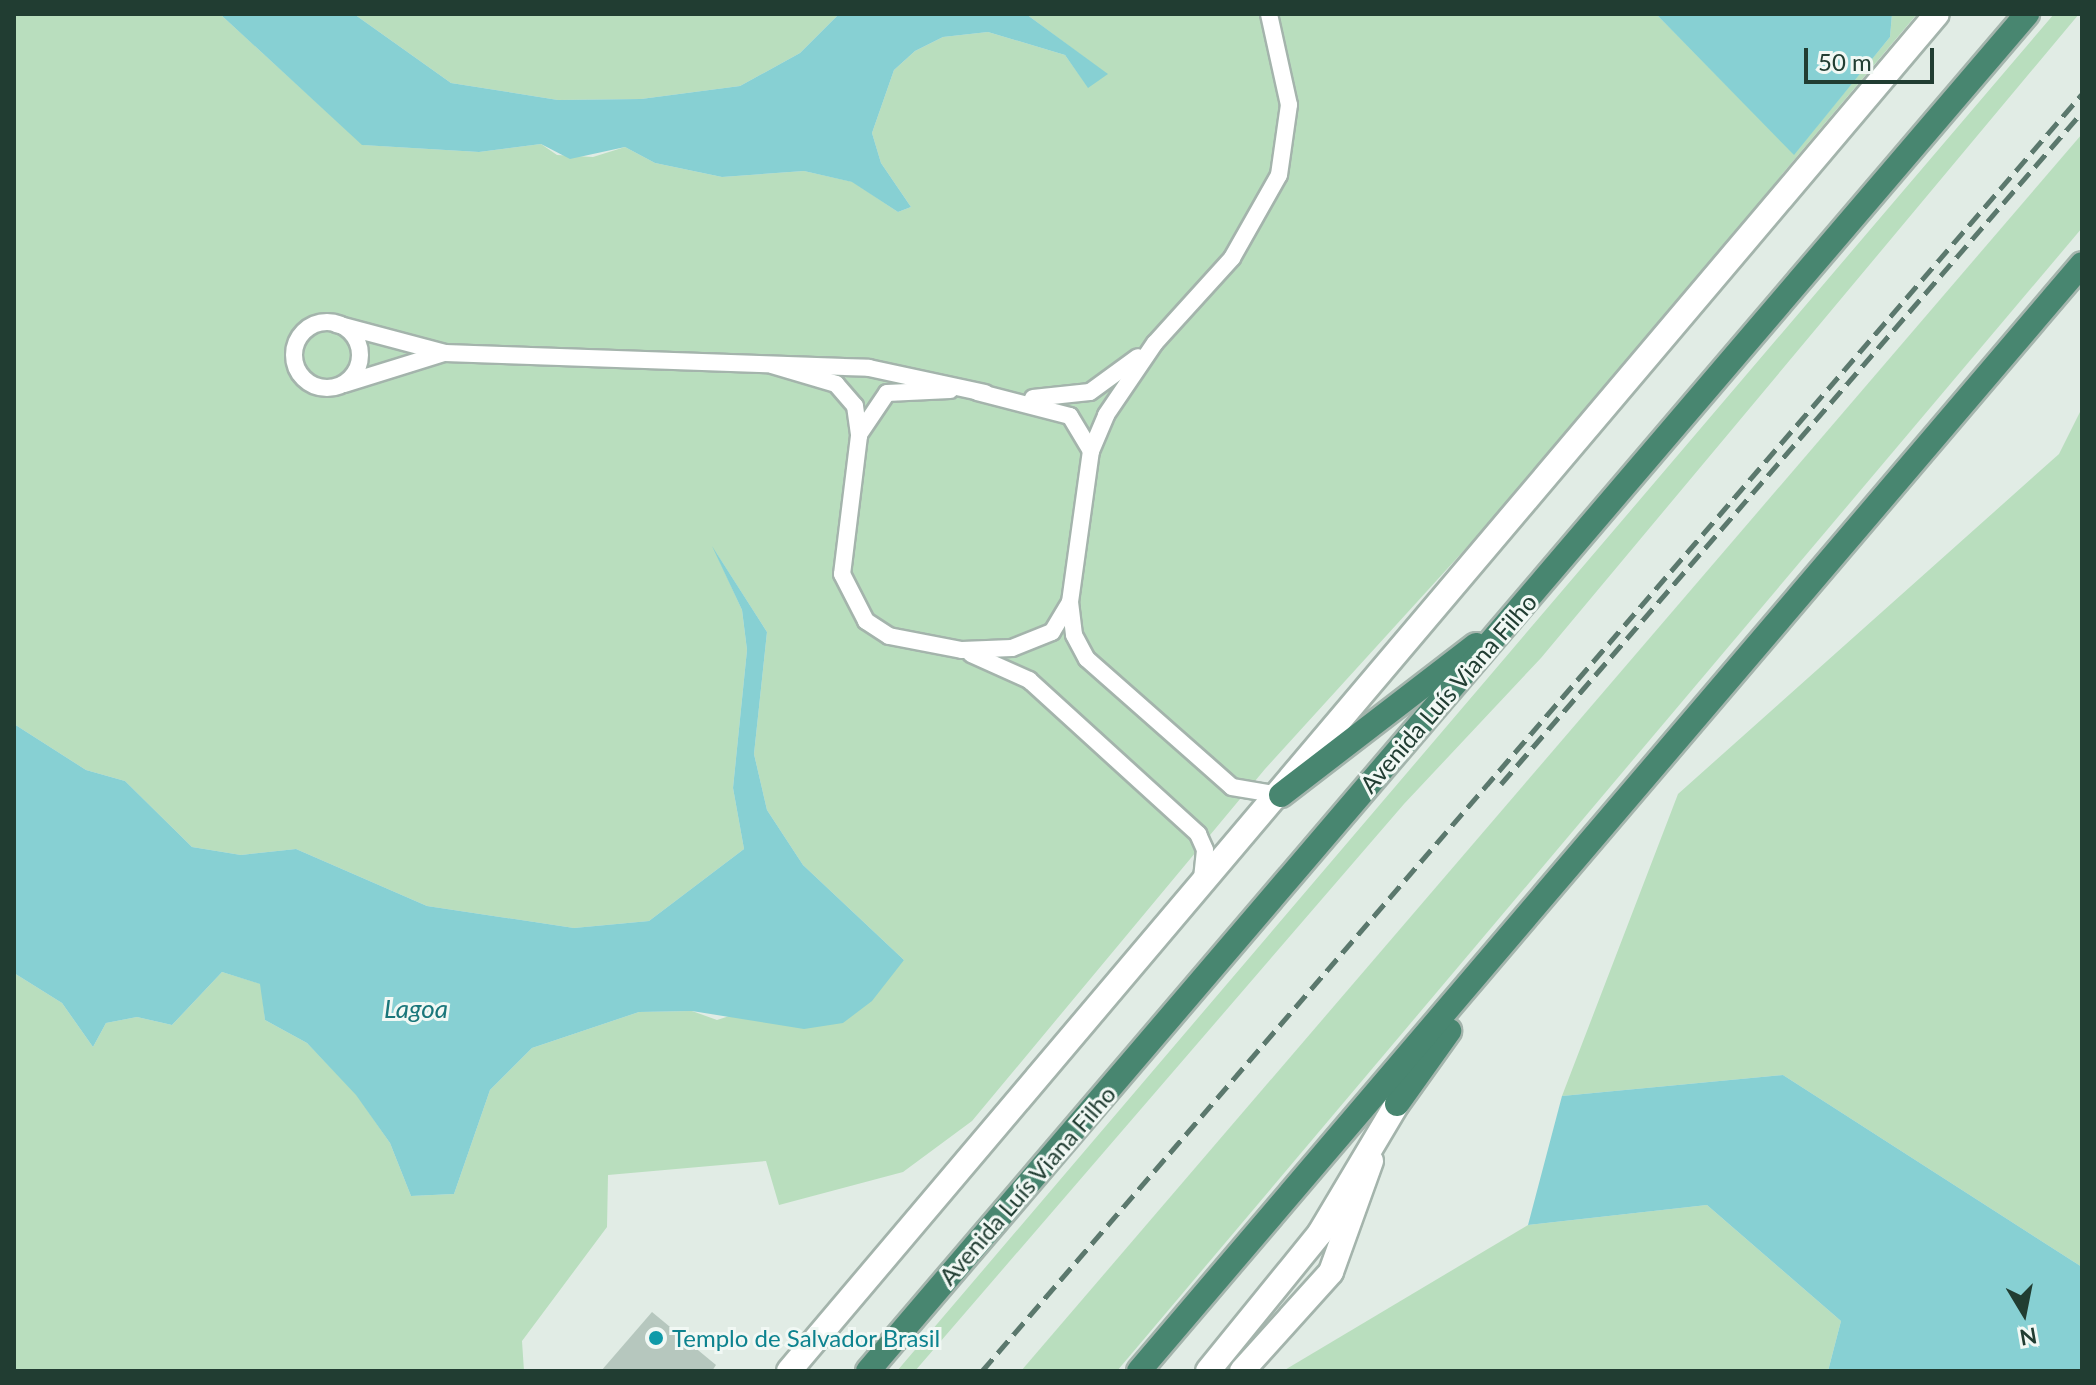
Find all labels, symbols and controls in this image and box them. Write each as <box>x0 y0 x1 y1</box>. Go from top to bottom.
scale bar <box>1808 32 1938 82</box>
text: 50 m <box>1818 47 1872 76</box>
street label: Avenida Luís Viana Filho <box>1353 587 1543 799</box>
water label: Lagoa <box>384 993 448 1025</box>
street label: Avenida Luís Viana Filho <box>932 1079 1122 1291</box>
north arrow <box>1984 1273 2064 1353</box>
text: N <box>2018 1322 2039 1352</box>
place label: Templo de Salvador Brasil <box>672 1324 941 1352</box>
marker: Templo de Salvador Brasil <box>647 1329 665 1347</box>

